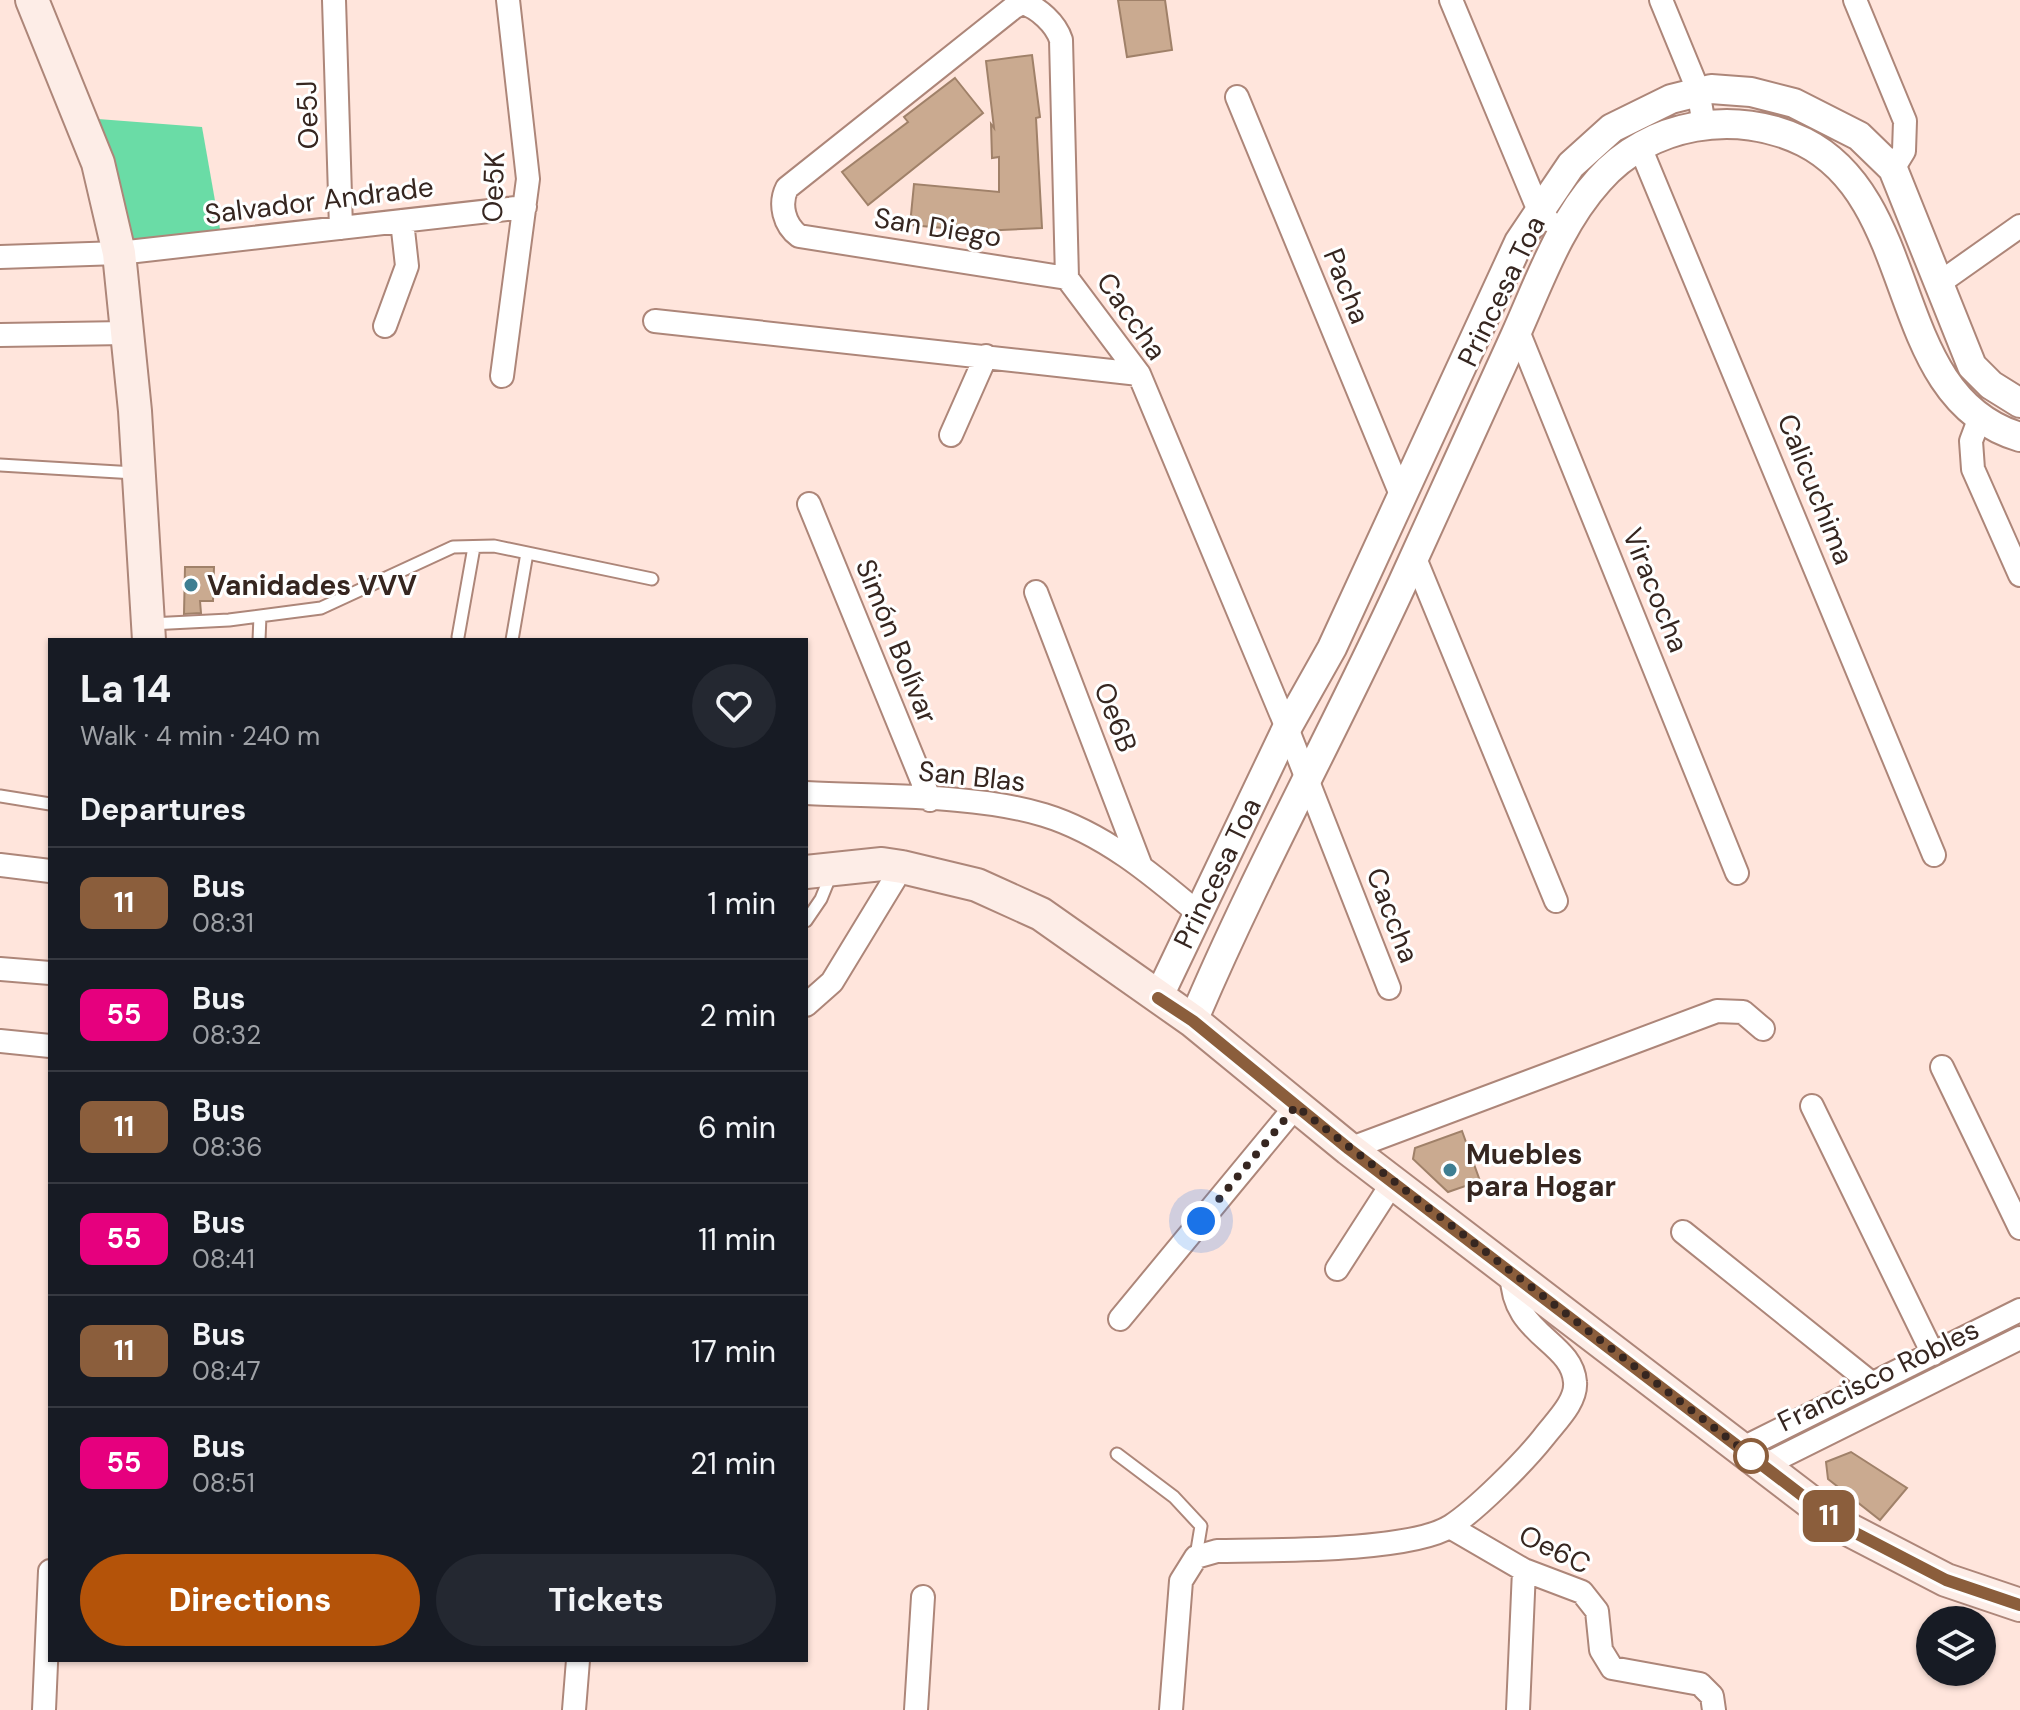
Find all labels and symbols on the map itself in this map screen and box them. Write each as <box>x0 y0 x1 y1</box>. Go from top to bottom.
street label: Oe5J <box>288 80 327 150</box>
street label: Oe5K <box>474 151 513 223</box>
street label: Salvador Andrade <box>203 168 436 233</box>
street label: San Diego <box>872 199 1004 256</box>
street label: Princesa Toa <box>1449 210 1554 373</box>
street label: Pacha <box>1315 243 1378 329</box>
street label: Caccha <box>1088 265 1175 367</box>
street label: Calicuchima <box>1769 408 1863 570</box>
street label: Viracocha <box>1614 523 1697 658</box>
street label: Simón Bolívar <box>847 554 946 729</box>
place label: Vanidades VVV <box>207 567 417 604</box>
marker: Vanidades VVV <box>182 576 200 594</box>
street label: Oe6B <box>1085 677 1146 757</box>
street label: San Blas <box>917 752 1027 801</box>
street label: Princesa Toa <box>1165 792 1270 955</box>
street label: Caccha <box>1358 862 1427 968</box>
place label: Muebles para Hogar <box>1466 1136 1616 1205</box>
marker: Muebles para Hogar <box>1441 1161 1459 1179</box>
your location <box>1181 1201 1221 1241</box>
street label: Francisco Robles <box>1771 1311 1985 1440</box>
unlabelled marker <box>1734 1439 1768 1473</box>
line badge: 11 <box>1793 1490 1865 1542</box>
street label: Oe6C <box>1513 1516 1597 1583</box>

